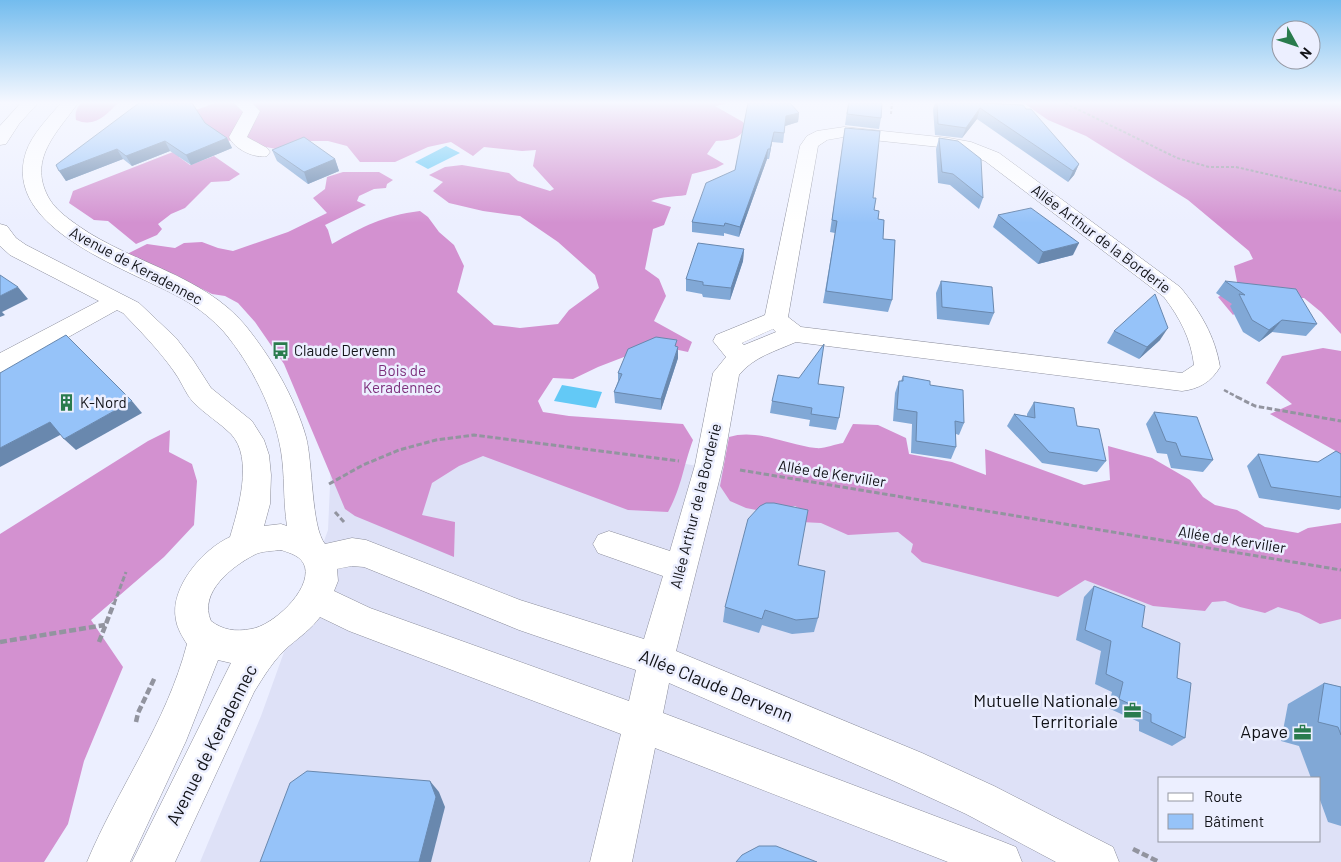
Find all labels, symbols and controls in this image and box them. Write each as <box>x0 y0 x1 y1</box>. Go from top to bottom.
north arrow <box>1271 20 1321 70</box>
text: N <box>1297 45 1316 63</box>
street label: Allée Arthur de la Borderie <box>1028 180 1175 296</box>
street label: Avenue de Keradennec <box>67 222 206 308</box>
bus stop icon: Claude Dervenn <box>270 341 290 361</box>
place label: Claude Dervenn <box>294 341 396 359</box>
park label: Bois de Keradennec <box>363 361 441 396</box>
building icon: K-Nord <box>56 393 76 413</box>
place label: K-Nord <box>80 393 127 411</box>
street label: Allée Arthur de la Borderie <box>666 421 724 590</box>
street label: Allée de Kervilier <box>777 456 888 490</box>
street label: Allée de Kervilier <box>1177 522 1288 556</box>
street label: Allée Claude Dervenn <box>636 644 797 726</box>
street label: Avenue de Keradennec <box>161 660 261 829</box>
place label: Mutuelle Nationale Territoriale <box>973 689 1118 732</box>
office icon: Mutuelle Nationale Territoriale <box>1122 701 1142 721</box>
place label: Apave <box>1240 720 1288 742</box>
office icon: Apave <box>1292 722 1312 742</box>
legend <box>1158 777 1321 842</box>
text: Route <box>1204 787 1243 805</box>
text: Bâtiment <box>1204 812 1264 830</box>

